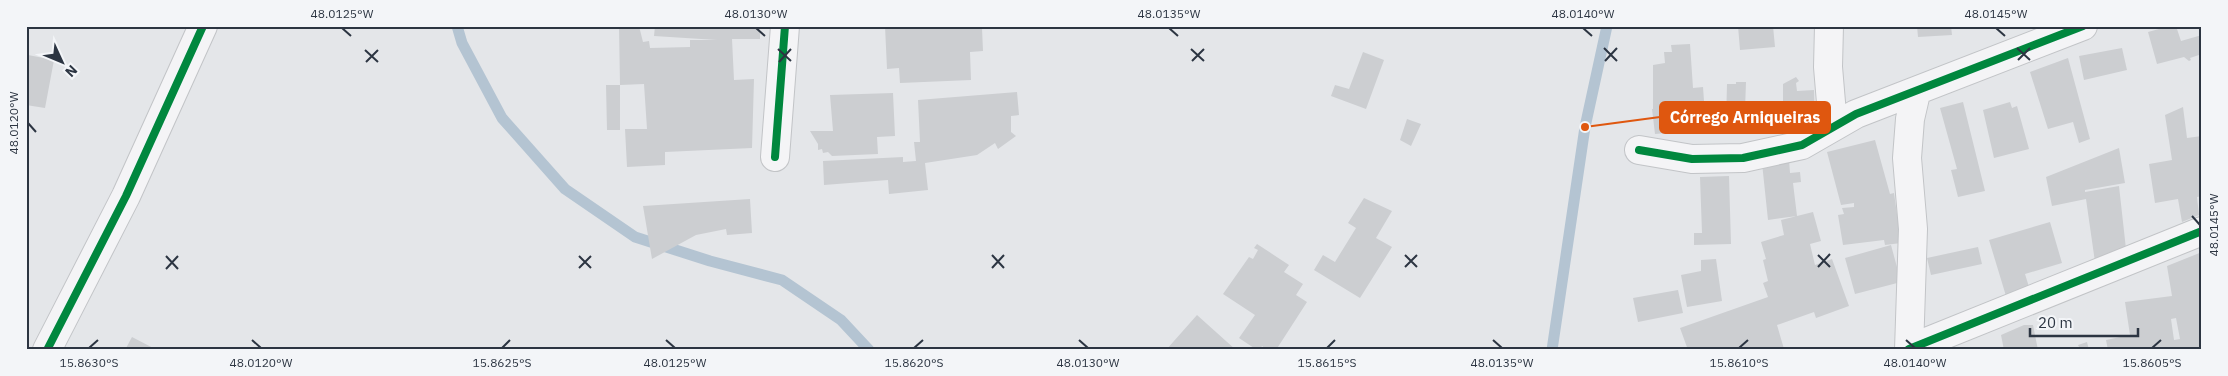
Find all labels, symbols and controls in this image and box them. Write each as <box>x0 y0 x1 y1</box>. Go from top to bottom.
text: 48.0125°W <box>311 6 374 21</box>
text: 48.0130°W <box>725 6 788 21</box>
text: 48.0135°W <box>1138 6 1201 21</box>
text: 48.0140°W <box>1552 6 1615 21</box>
text: 48.0145°W <box>1965 6 2028 21</box>
north arrow <box>38 38 88 88</box>
text: N <box>61 61 81 81</box>
text: 48.0120°W <box>6 91 21 154</box>
callout: Córrego Arniqueiras <box>1660 102 1830 133</box>
text: Córrego Arniqueiras <box>1670 107 1820 127</box>
text: 48.0145°W <box>2206 193 2221 256</box>
scale bar <box>2030 306 2138 338</box>
text: 20 m <box>2038 313 2073 332</box>
text: 15.8630°S <box>59 355 119 370</box>
text: 48.0120°W <box>230 355 293 370</box>
text: 15.8625°S <box>472 355 532 370</box>
text: 48.0125°W <box>644 355 707 370</box>
text: 15.8620°S <box>884 355 944 370</box>
text: 48.0130°W <box>1057 355 1120 370</box>
text: 15.8615°S <box>1297 355 1357 370</box>
text: 48.0135°W <box>1471 355 1534 370</box>
text: 15.8610°S <box>1709 355 1769 370</box>
text: 48.0140°W <box>1884 355 1947 370</box>
text: 15.8605°S <box>2122 355 2182 370</box>

